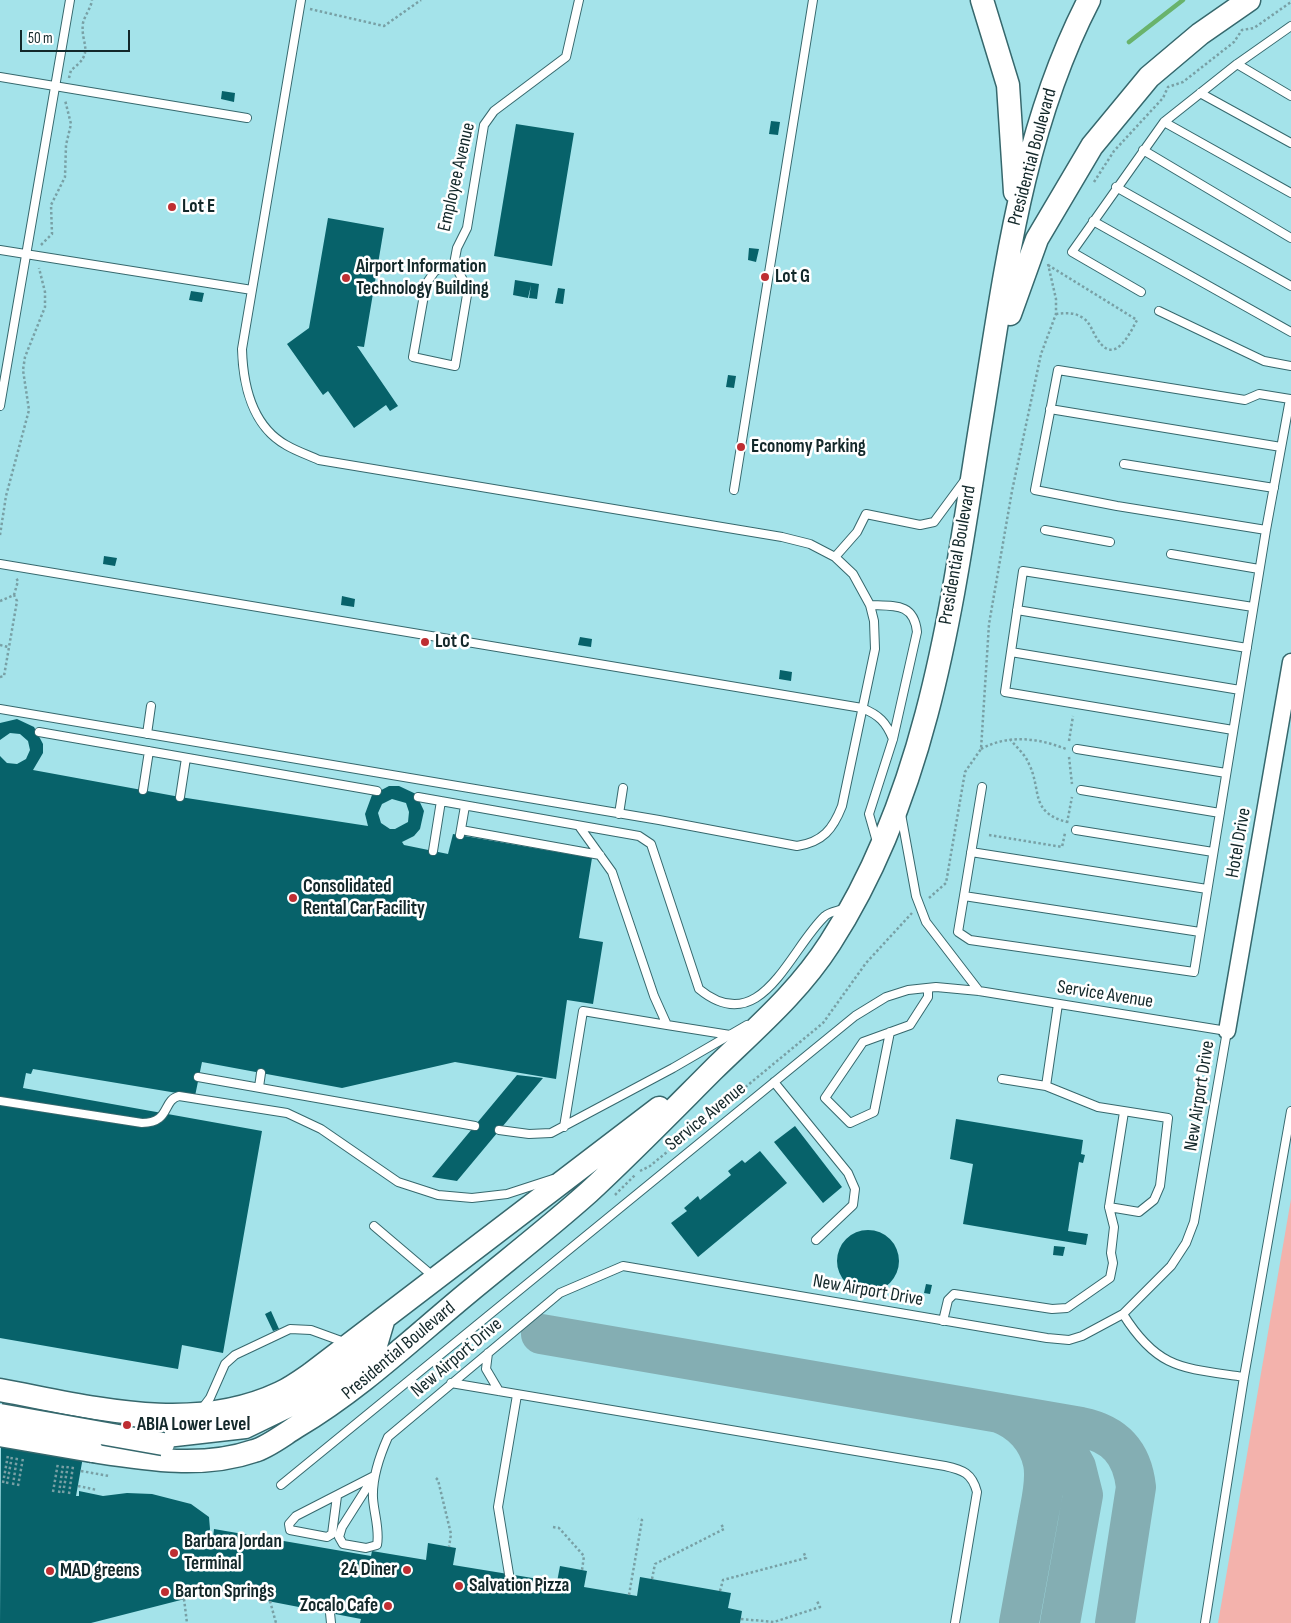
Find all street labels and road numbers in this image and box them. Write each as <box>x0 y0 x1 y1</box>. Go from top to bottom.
street label: Presidential Boulevard <box>1004 86 1062 228</box>
street label: Employee Avenue <box>433 120 481 234</box>
street label: Presidential Boulevard <box>935 484 981 626</box>
street label: Hotel Drive <box>1222 806 1256 880</box>
street label: Service Avenue <box>1055 976 1155 1014</box>
street label: New Airport Drive <box>1180 1039 1220 1153</box>
street label: Service Avenue <box>661 1078 751 1156</box>
street label: New Airport Drive <box>811 1270 925 1312</box>
street label: Presidential Boulevard <box>338 1297 460 1405</box>
street label: New Airport Drive <box>407 1313 507 1403</box>

